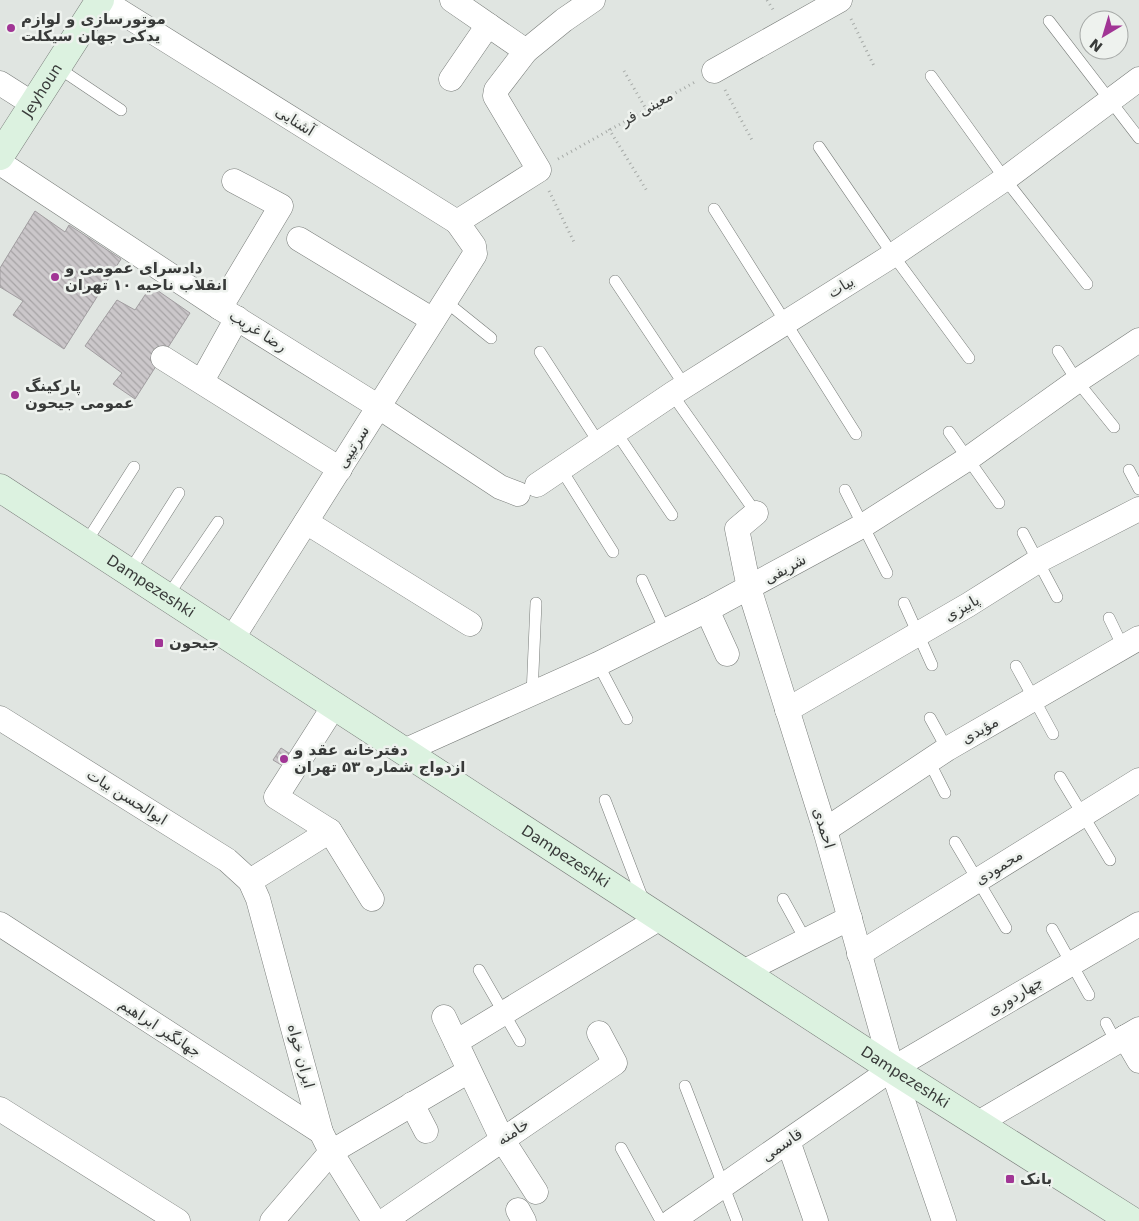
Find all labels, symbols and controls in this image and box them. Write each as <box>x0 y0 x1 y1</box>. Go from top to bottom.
place label: موتورسازی و لوازم یدکی جهان سیکلت <box>21 10 166 45</box>
north arrow <box>1079 10 1129 60</box>
marker: موتورسازی و لوازم یدکی جهان سیکلت <box>5 22 17 34</box>
text: N <box>1086 35 1106 55</box>
street label: Jeyhoun <box>18 60 66 121</box>
street label: معینی فر <box>617 86 676 130</box>
street label: آشنایی <box>272 102 318 140</box>
place label: دادسرای عمومی و انقلاب ناحیه ۱۰ تهران <box>64 259 227 294</box>
marker: دادسرای عمومی و انقلاب ناحیه ۱۰ تهران <box>49 271 61 283</box>
street label: بیات <box>825 272 857 302</box>
street label: رضا غریب <box>226 306 290 356</box>
place label: پارکینگ عمومی جیحون <box>25 377 134 412</box>
marker: پارکینگ عمومی جیحون <box>9 389 21 401</box>
street label: سرتیپی <box>333 422 374 472</box>
street label: شریفی <box>761 550 809 588</box>
street label: Dampezeshki <box>103 551 198 621</box>
street label: پاییزی <box>941 591 983 626</box>
place label: جیحون <box>169 634 219 652</box>
marker: جیحون <box>153 637 165 649</box>
street label: مؤیدی <box>958 712 1002 748</box>
place label: دفترخانه عقد و ازدواج شماره ۵۳ تهران <box>293 741 465 776</box>
marker: دفترخانه عقد و ازدواج شماره ۵۳ تهران <box>278 753 290 765</box>
street label: ابوالحسن بیات <box>83 765 171 829</box>
street label: احمدی <box>809 805 839 851</box>
street label: Dampezeshki <box>518 821 613 892</box>
street label: محمودی <box>972 845 1026 889</box>
street label: چهاردوری <box>984 973 1046 1019</box>
street label: جهانگیر ابراهیم <box>116 995 204 1061</box>
street label: ایران خواه <box>284 1022 318 1090</box>
street label: Dampezeshki <box>858 1042 953 1112</box>
street label: خامنه <box>494 1115 532 1149</box>
street label: قاسمی <box>758 1125 806 1165</box>
place label: بانک <box>1020 1170 1052 1188</box>
marker: بانک <box>1004 1173 1016 1185</box>

